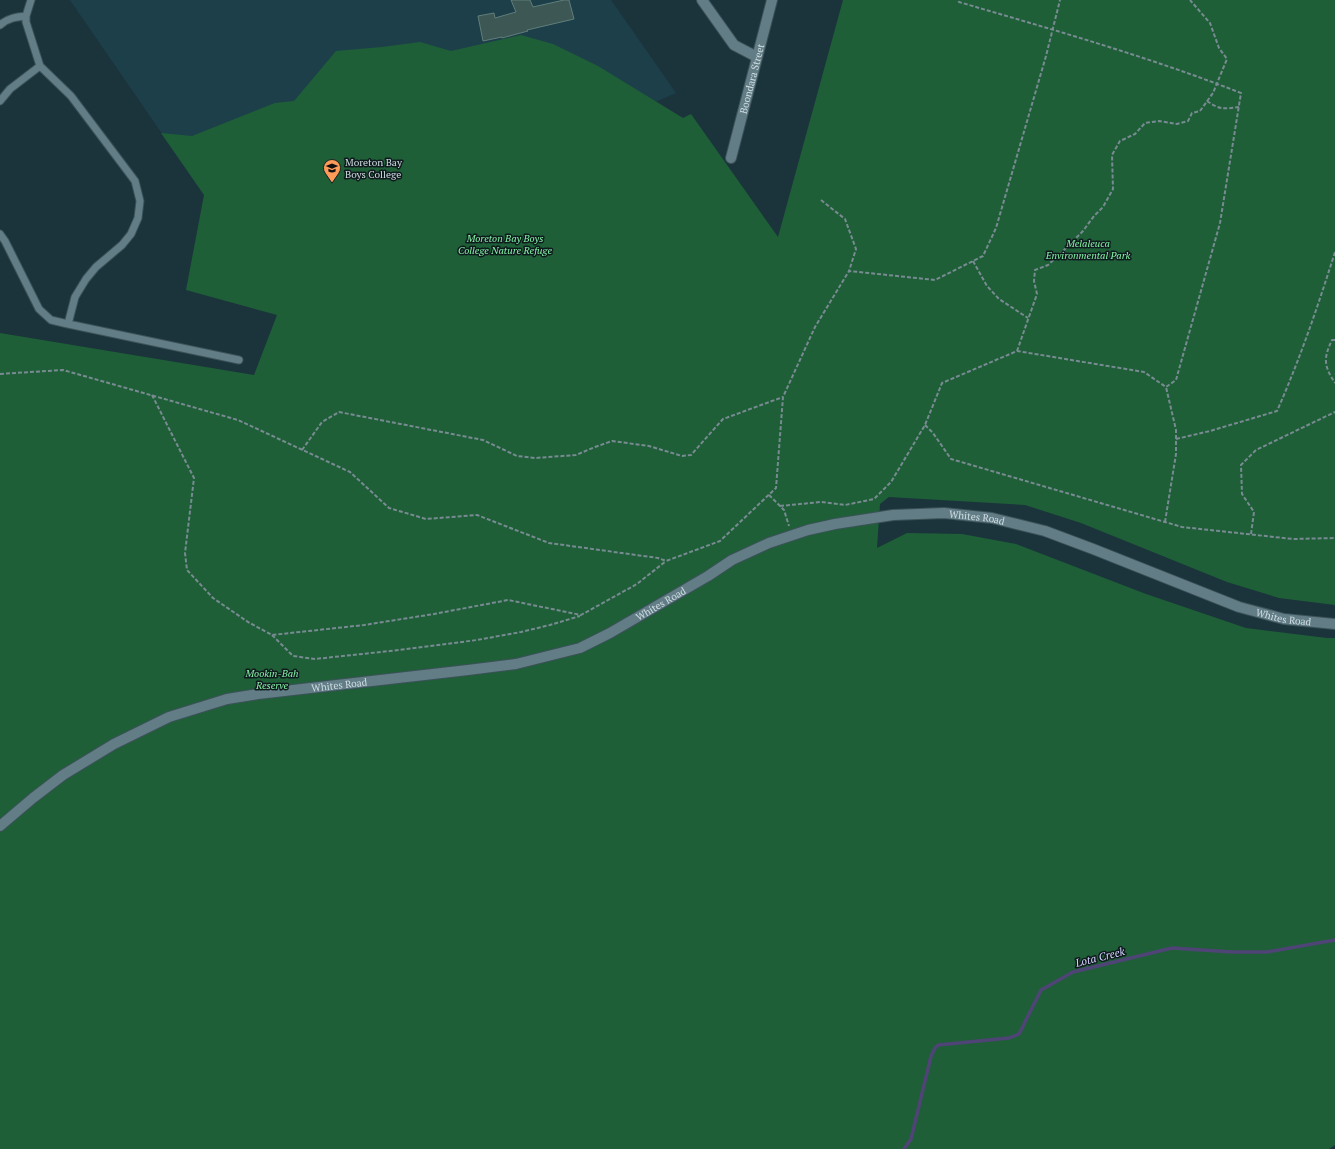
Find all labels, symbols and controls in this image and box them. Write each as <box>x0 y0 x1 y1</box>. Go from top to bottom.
street label: Boondara Street <box>737 42 767 115</box>
place label: Moreton Bay Boys College <box>345 156 403 181</box>
school or university icon: Moreton Bay Boys College <box>322 158 342 183</box>
park label: Moreton Bay Boys College Nature Refuge <box>458 232 552 257</box>
park label: Melaleuca Environmental Park <box>1045 237 1131 262</box>
street label: Whites Road <box>948 508 1006 528</box>
street label: Whites Road <box>633 584 689 624</box>
street label: Whites Road <box>1254 606 1312 629</box>
park label: Mookin-Bah Reserve <box>245 667 298 692</box>
street label: Whites Road <box>311 676 368 695</box>
water label: Lota Creek <box>1073 944 1127 970</box>

